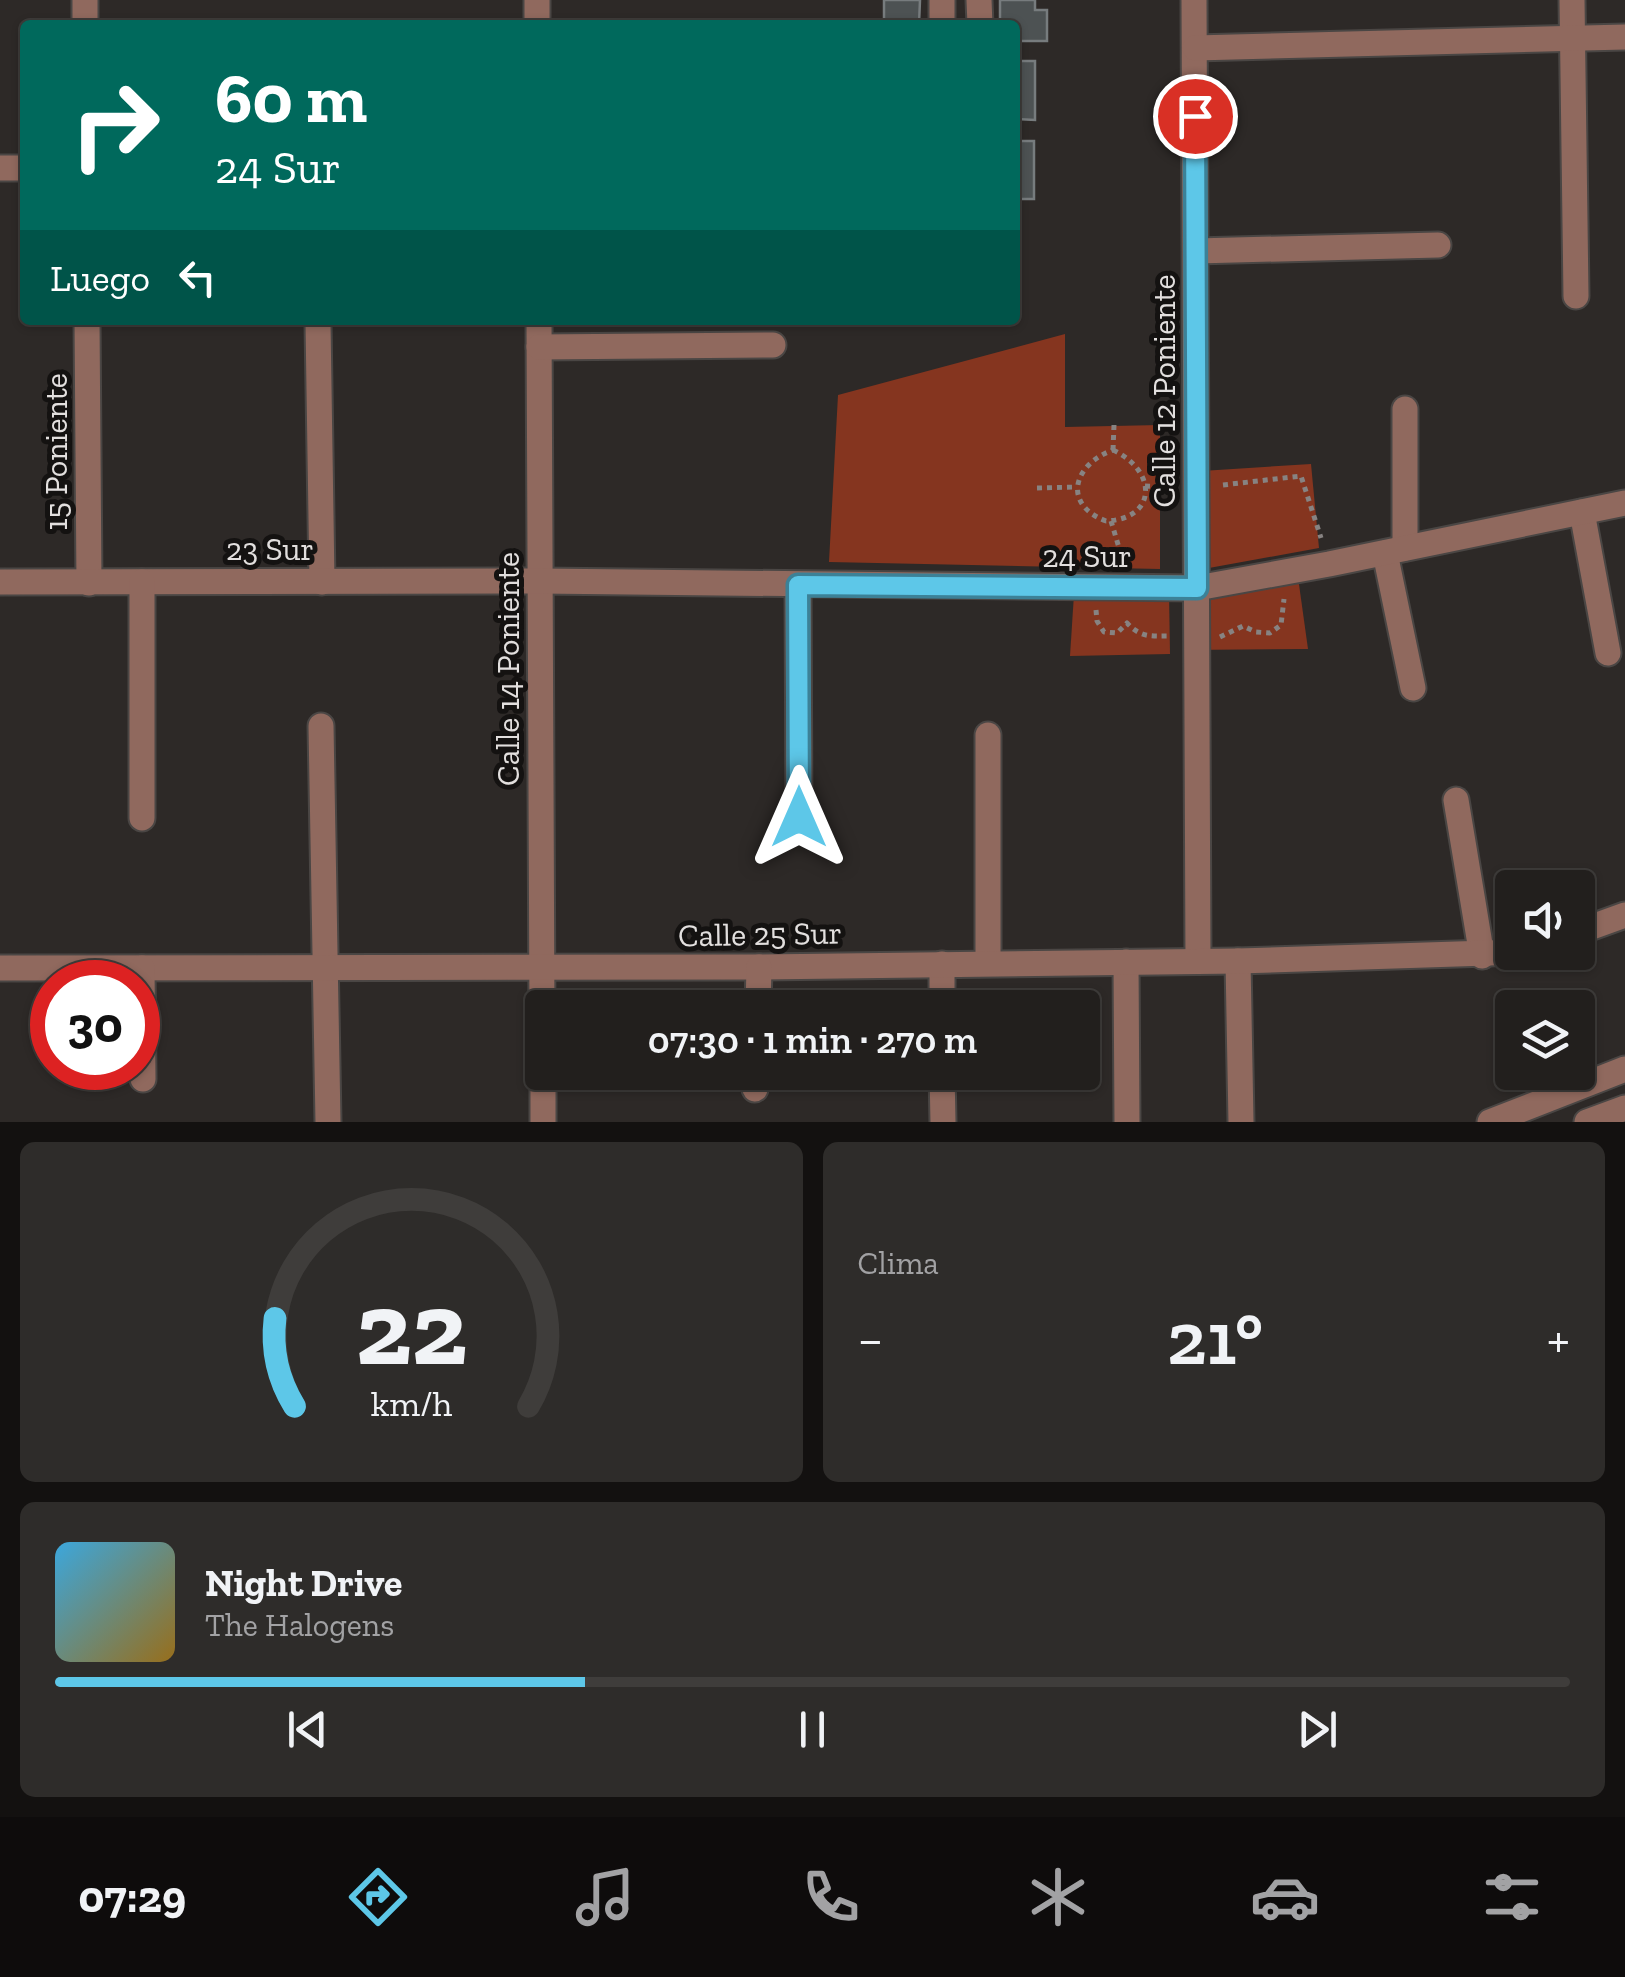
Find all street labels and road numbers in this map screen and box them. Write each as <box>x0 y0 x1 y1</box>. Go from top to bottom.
street label: Calle 12 Poniente <box>1145 274 1183 508</box>
street label: 15 Poniente <box>37 373 75 531</box>
street label: 23 Sur <box>226 530 314 568</box>
street label: 24 Sur <box>1042 537 1132 575</box>
street label: Calle 14 Poniente <box>489 552 527 786</box>
street label: Calle 25 Sur <box>678 914 842 954</box>

